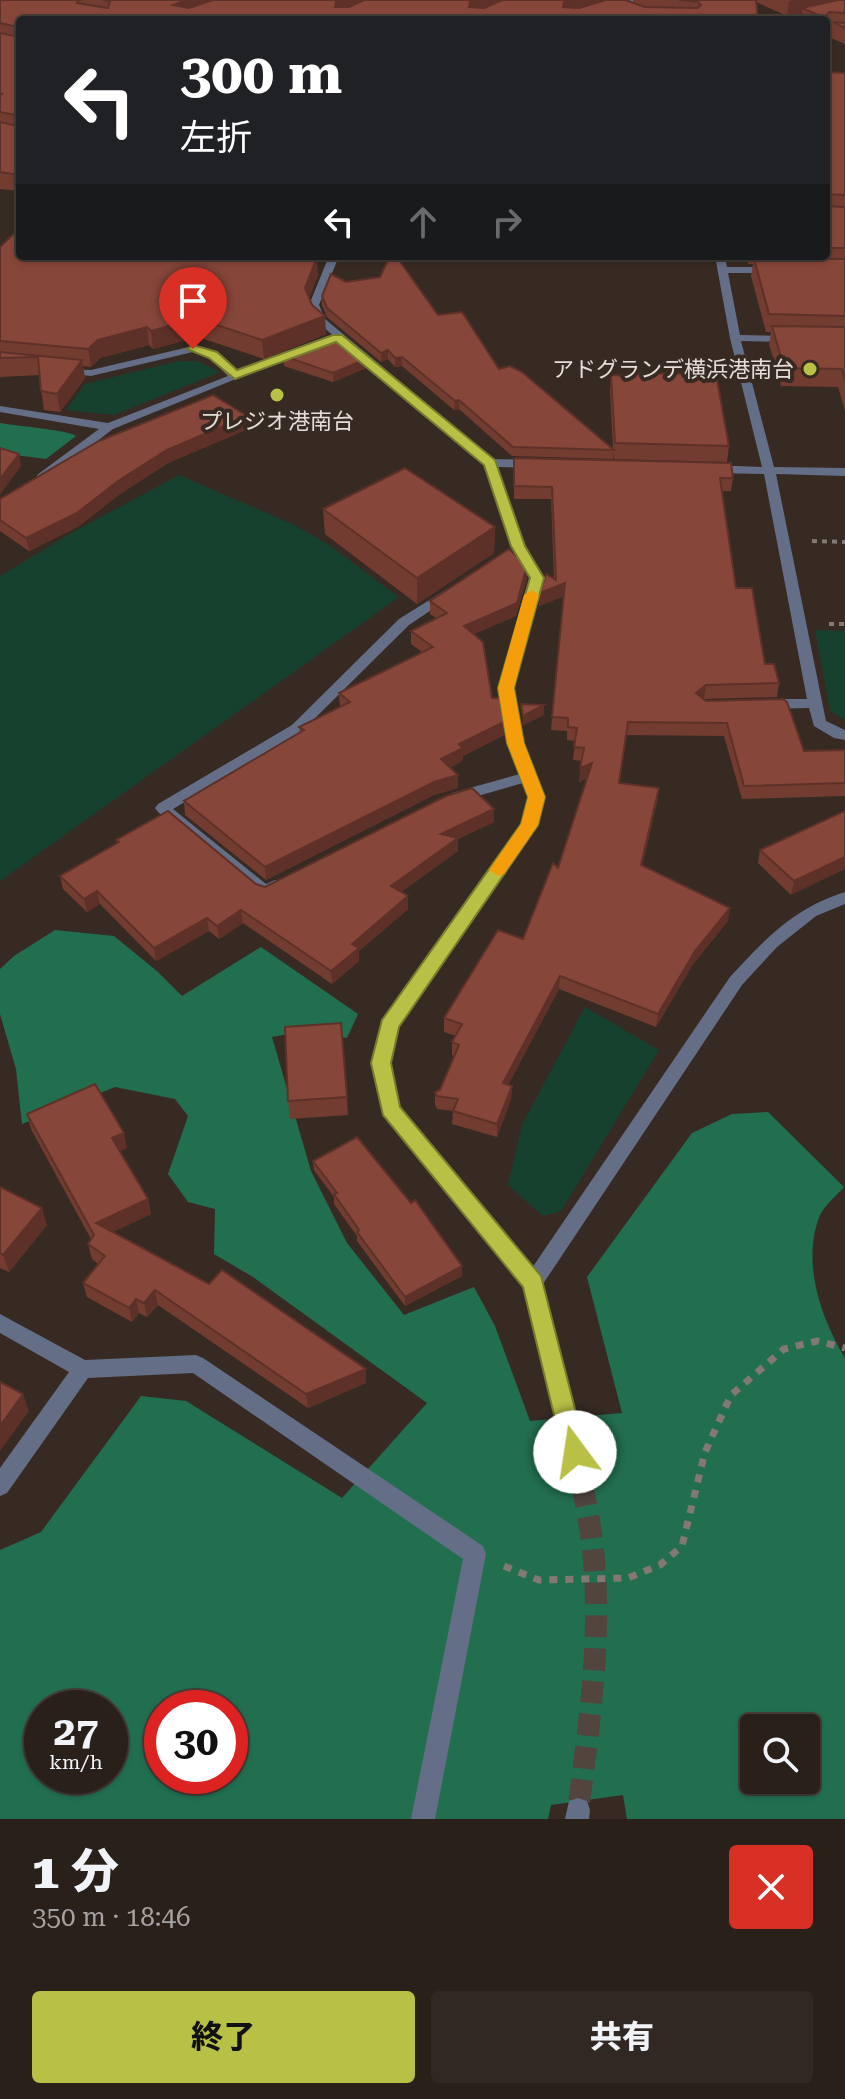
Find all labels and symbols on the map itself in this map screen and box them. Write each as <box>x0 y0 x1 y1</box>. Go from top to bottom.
pin <box>159 267 227 349</box>
place label: アドグランデ横浜港南台 <box>552 357 794 382</box>
marker: アドグランデ横浜港南台 <box>801 360 819 378</box>
marker: プレジオ港南台 <box>268 386 286 404</box>
place label: プレジオ港南台 <box>200 409 354 434</box>
position arrow <box>533 1410 617 1494</box>
speed limit sign: 30 <box>144 1690 248 1794</box>

